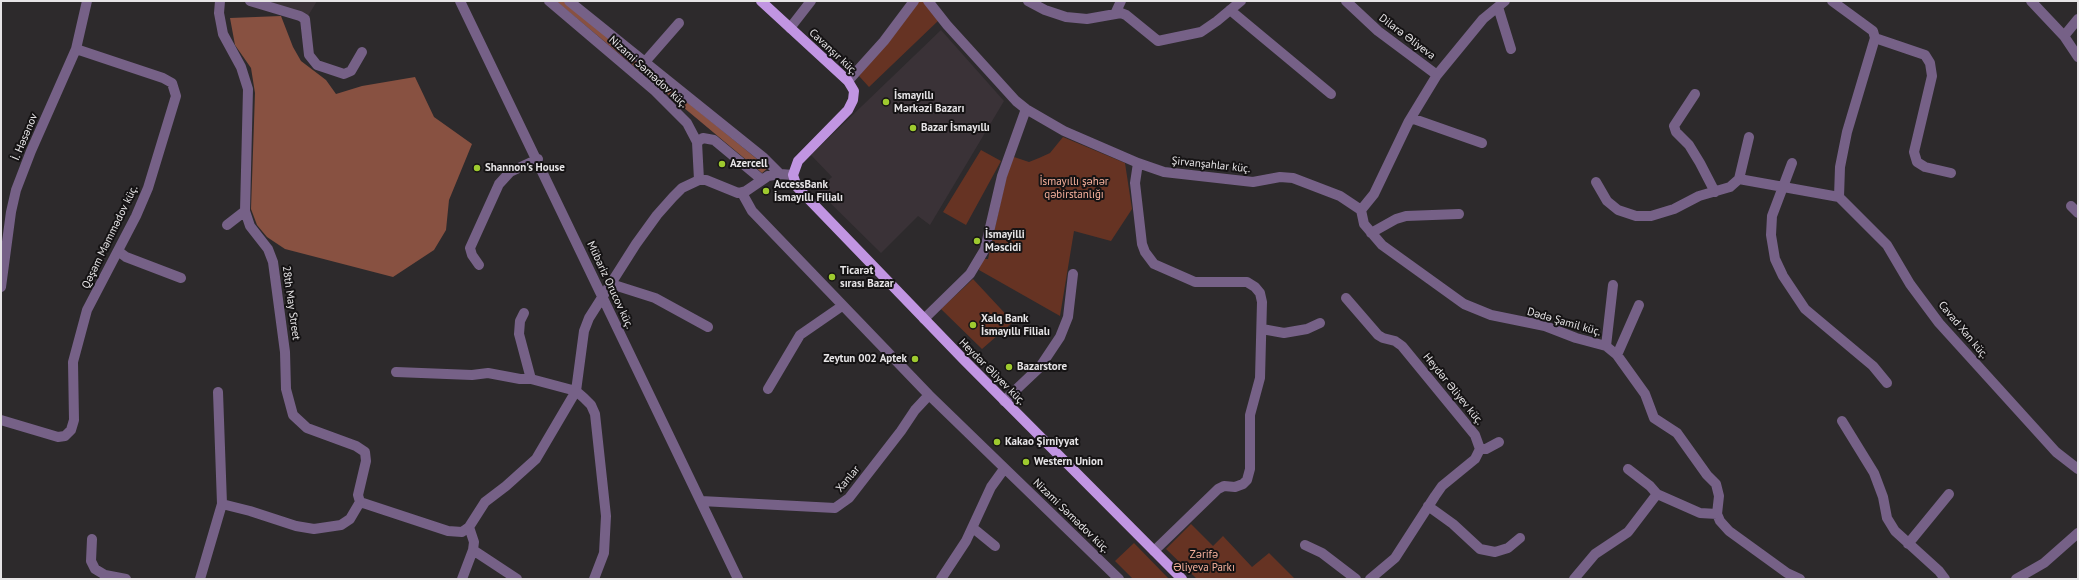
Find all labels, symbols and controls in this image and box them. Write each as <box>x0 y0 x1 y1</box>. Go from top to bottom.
street label: Dilarə Əliyeva <box>1376 12 1438 62</box>
street label: Cavanşır küç. <box>806 26 860 78</box>
street label: Nizami Səmədov küç. <box>606 33 690 111</box>
place label: İsmayıllı Mərkəzi Bazarı <box>894 89 964 115</box>
marker: İsmayıllı Mərkəzi Bazarı <box>881 97 891 107</box>
street label: İ. Həsənov <box>9 111 41 163</box>
place label: Bazar İsmayıllı <box>921 121 990 135</box>
marker: Bazar İsmayıllı <box>908 123 918 133</box>
street label: Şirvanşahlar küç. <box>1171 154 1251 176</box>
place label: Azercell <box>730 157 768 171</box>
marker: Azercell <box>717 159 727 169</box>
place label: Shannon's House <box>485 161 565 175</box>
marker: Shannon's House <box>472 163 482 173</box>
park label: İsmayıllı şəhər qəbirstanlığı <box>1039 175 1109 201</box>
place label: AccessBank İsmayıllı Filialı <box>774 178 843 204</box>
street label: Qəşəm Məmmədov küç. <box>79 183 141 291</box>
marker: AccessBank İsmayıllı Filialı <box>761 186 771 196</box>
place label: İsmayilli Məscidi <box>985 228 1025 254</box>
marker: İsmayilli Məscidi <box>972 236 982 246</box>
street label: Mübariz Orucov küç. <box>584 239 636 331</box>
place label: Ticarət sırası Bazar <box>840 264 894 290</box>
street label: 28th May Street <box>279 265 303 341</box>
marker: Ticarət sırası Bazar <box>827 272 837 282</box>
street label: Cavad Xan küç. <box>1935 299 1991 361</box>
street label: Dədə Şamil küç. <box>1526 305 1602 339</box>
place label: Xalq Bank İsmayıllı Filialı <box>981 312 1050 338</box>
marker: Xalq Bank İsmayıllı Filialı <box>968 320 978 330</box>
street label: Heydər Əliyev küç. <box>956 336 1028 408</box>
street label: Heydər Əliyev küç. <box>1420 351 1486 427</box>
place label: Zeytun 002 Aptek <box>824 352 907 366</box>
marker: Zeytun 002 Aptek <box>910 354 920 364</box>
place label: Bazarstore <box>1017 360 1067 374</box>
marker: Bazarstore <box>1004 362 1014 372</box>
place label: Kakao Şirniyyat <box>1005 435 1078 449</box>
marker: Kakao Şirniyyat <box>992 437 1002 447</box>
place label: Western Union <box>1034 455 1103 469</box>
marker: Western Union <box>1021 457 1031 467</box>
street label: Xanlar <box>833 463 863 495</box>
street label: Nizami Səmədov küç. <box>1030 476 1112 556</box>
park label: Zərifə Əliyeva Parkı <box>1173 548 1235 574</box>

